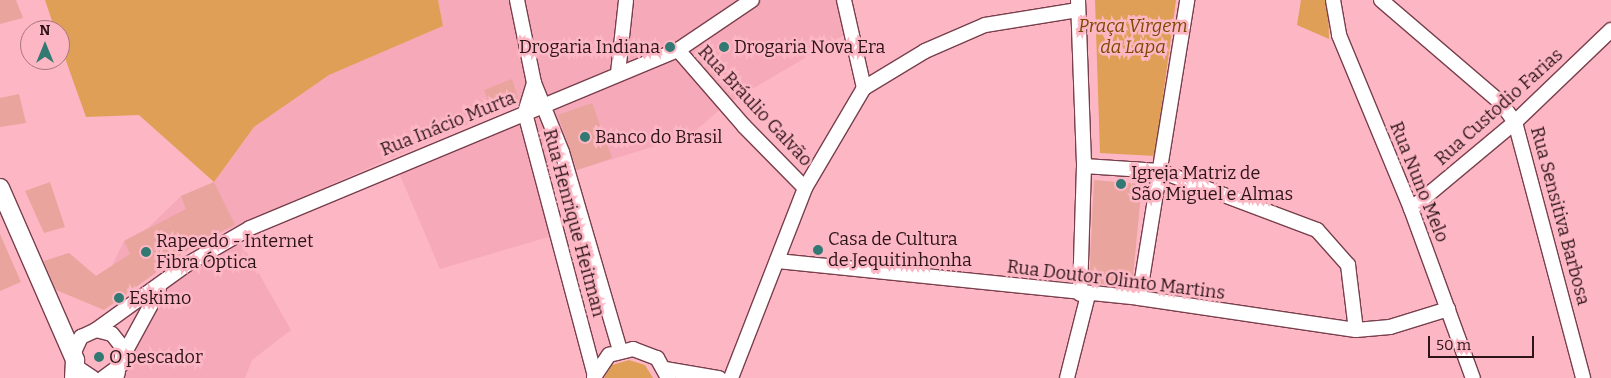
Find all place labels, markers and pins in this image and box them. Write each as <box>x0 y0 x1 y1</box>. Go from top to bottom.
place label: Drogaria Indiana <box>519 36 660 58</box>
place label: Drogaria Nova Era <box>734 36 885 58</box>
marker: Drogaria Indiana <box>664 41 676 53</box>
marker: Drogaria Nova Era <box>718 41 730 53</box>
place label: Banco do Brasil <box>595 126 723 148</box>
marker: Banco do Brasil <box>579 131 591 143</box>
place label: Igreja Matriz de São Miguel e Almas <box>1131 163 1293 205</box>
marker: Igreja Matriz de São Miguel e Almas <box>1115 178 1127 190</box>
place label: Casa de Cultura de Jequitinhonha <box>828 229 972 272</box>
place label: Rapeedo - Internet Fibra Óptica <box>156 231 314 274</box>
marker: Casa de Cultura de Jequitinhonha <box>812 244 824 256</box>
marker: Rapeedo - Internet Fibra Óptica <box>140 246 152 258</box>
place label: Eskimo <box>129 287 191 309</box>
marker: Eskimo <box>113 292 125 304</box>
place label: O pescador <box>109 346 203 368</box>
marker: O pescador <box>93 351 105 363</box>

